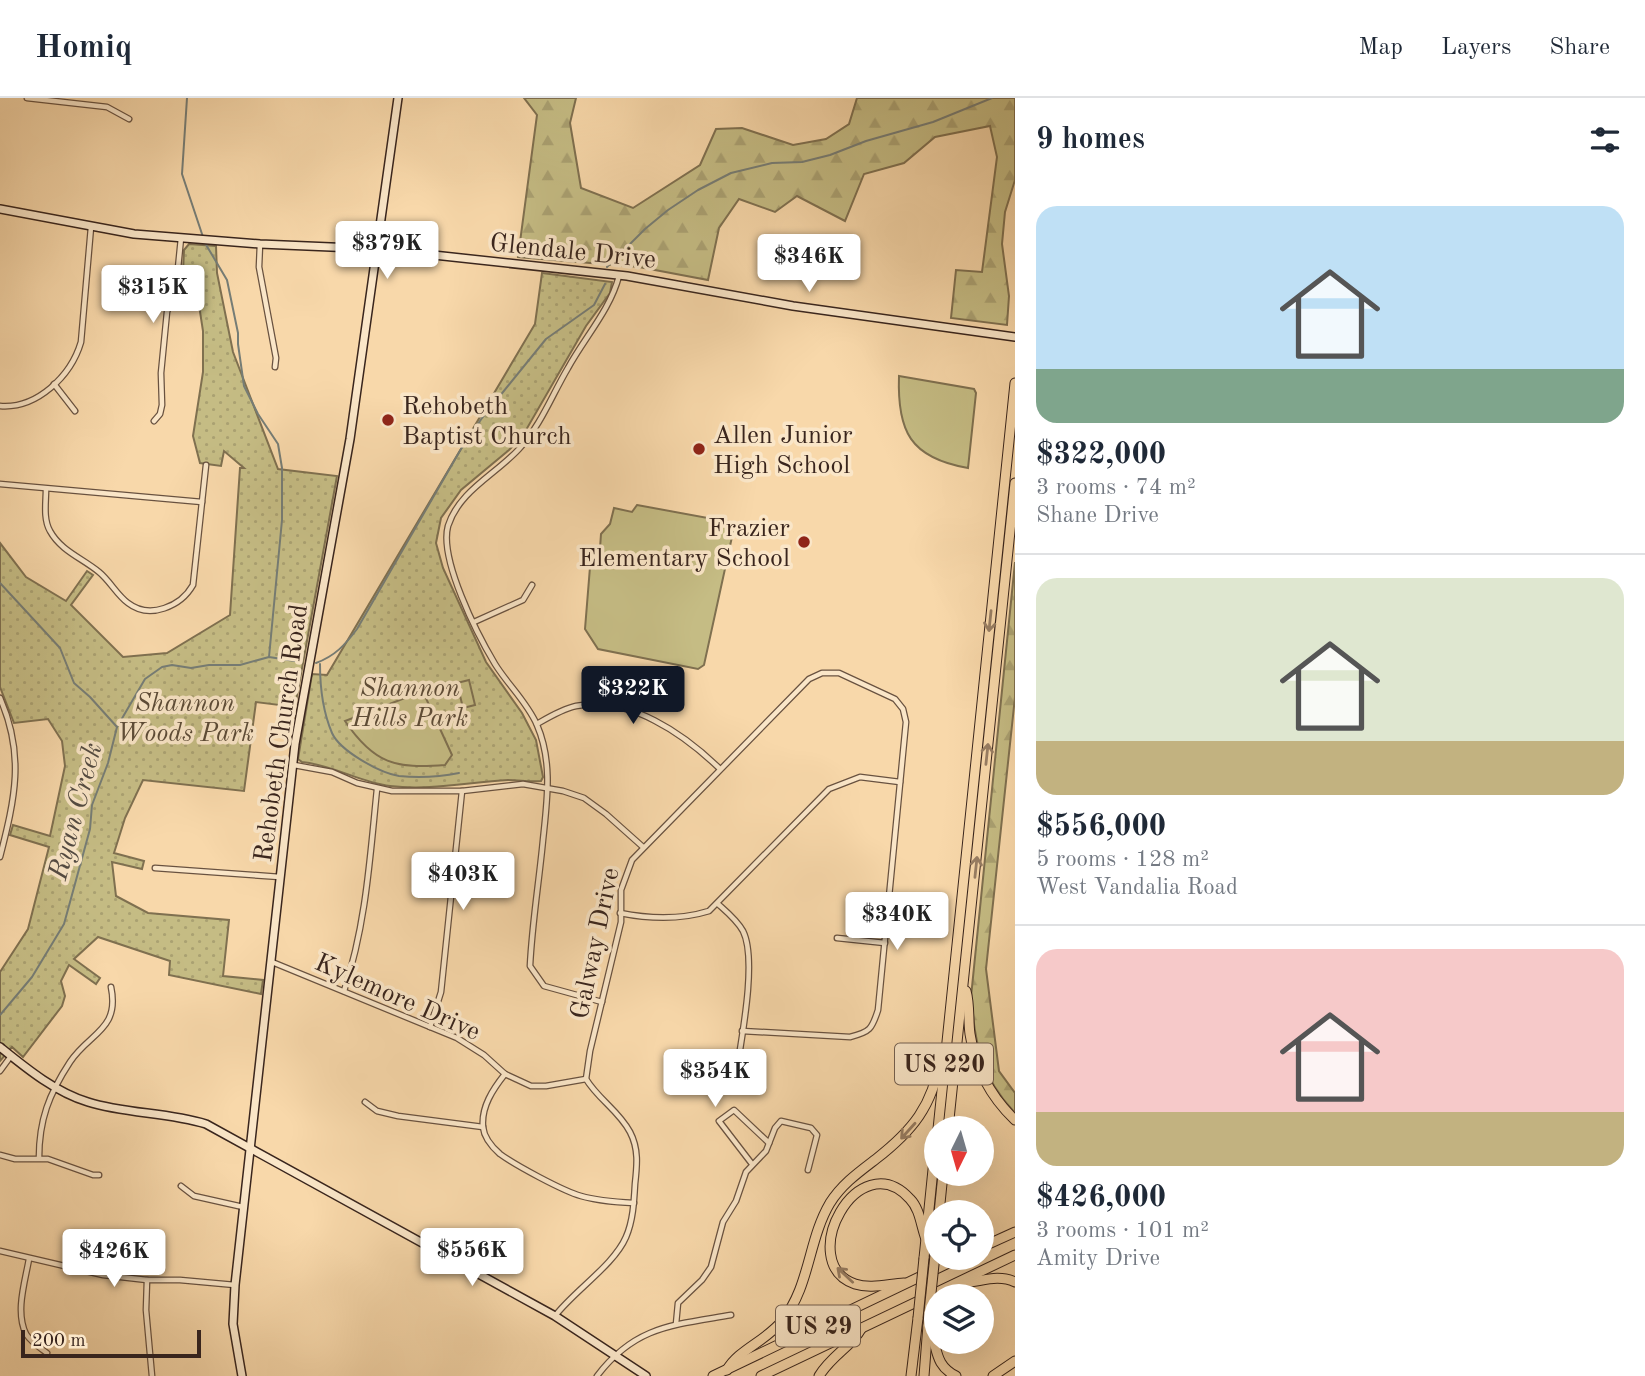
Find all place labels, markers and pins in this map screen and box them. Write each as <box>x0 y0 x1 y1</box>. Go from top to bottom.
pin: $379K <box>338 222 436 281</box>
pin: $346K <box>760 234 858 294</box>
pin: $315K <box>104 266 202 325</box>
place label: Rehobeth Baptist Church <box>402 394 572 450</box>
marker: Rehobeth Baptist Church <box>380 412 396 428</box>
place label: Allen Junior High School <box>713 423 853 479</box>
marker: Allen Junior High School <box>691 441 707 457</box>
place label: Frazier Elementary School <box>578 516 790 572</box>
marker: Frazier Elementary School <box>796 534 812 550</box>
pin: $322K <box>584 666 682 726</box>
pin: $403K <box>414 852 512 912</box>
pin: $340K <box>848 892 946 952</box>
pin: $354K <box>666 1049 764 1109</box>
pin: $556K <box>423 1228 521 1288</box>
pin: $426K <box>65 1230 163 1289</box>

